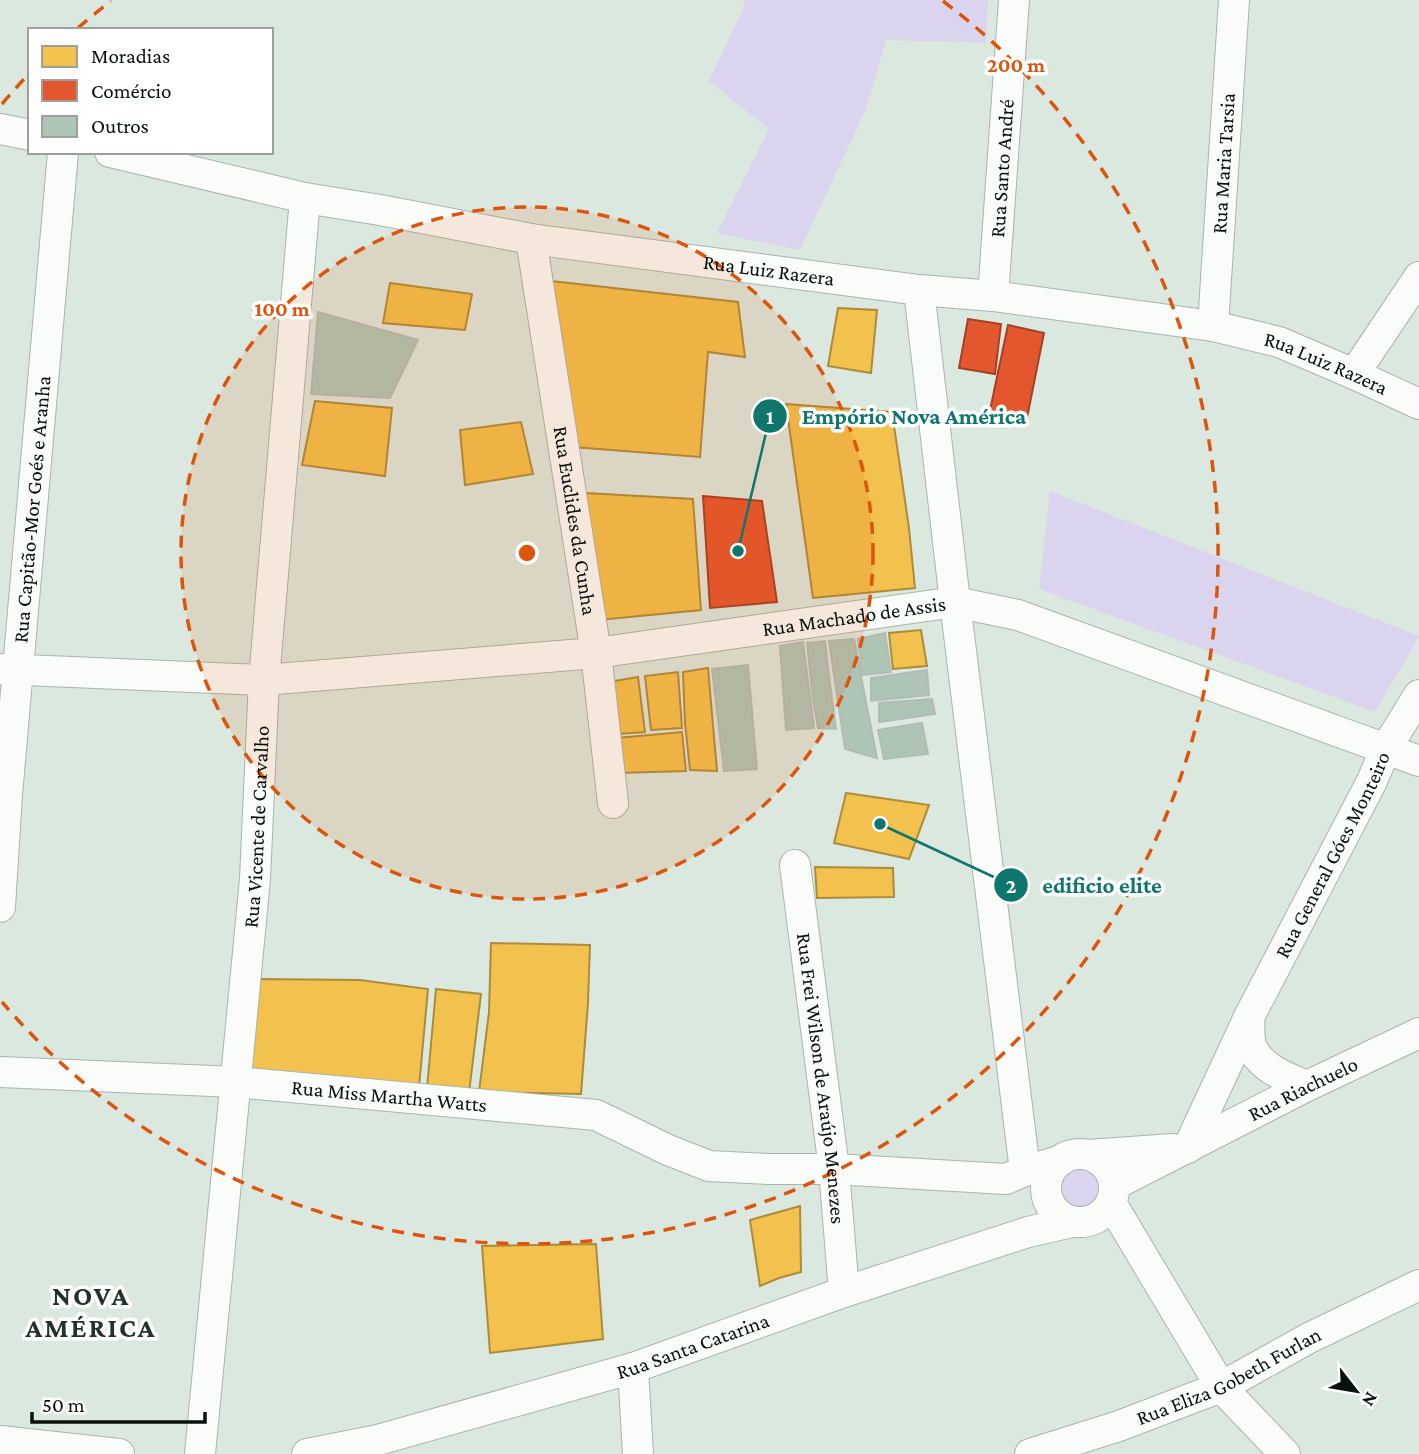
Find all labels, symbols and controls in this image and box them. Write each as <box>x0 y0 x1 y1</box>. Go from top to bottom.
legend <box>28 28 273 154</box>
text: Moradias <box>91 44 170 68</box>
text: 200 m <box>987 53 1045 77</box>
text: Comércio <box>91 79 171 103</box>
street label: Rua Maria Tarsia <box>1207 92 1240 235</box>
street label: Rua Santo André <box>985 98 1019 238</box>
text: Outros <box>91 114 149 138</box>
street label: Rua Luiz Razera <box>702 250 836 291</box>
text: 100 m <box>254 297 310 321</box>
street label: Rua Luiz Razera <box>1262 327 1392 400</box>
street label: Rua Capitão-Mor Goés e Aranha <box>8 374 56 644</box>
callout: Empório Nova América <box>753 394 1040 438</box>
text: Empório Nova América <box>802 403 1027 429</box>
text: 1 <box>766 405 774 429</box>
street label: Rua Euclides da Cunha <box>549 424 602 617</box>
centre of rings <box>515 541 539 565</box>
street label: Rua Machado de Assis <box>761 591 947 641</box>
street label: Rua Vicente de Carvalho <box>238 725 274 929</box>
street label: Rua General Góes Monteiro <box>1270 748 1395 962</box>
callout: edificio elite <box>993 863 1176 907</box>
text: edificio elite <box>1042 872 1162 898</box>
text: 2 <box>1006 874 1017 898</box>
street label: Rua Frei Wilson de Araújo Menezes <box>792 931 850 1225</box>
street label: Rua Riachuelo <box>1244 1052 1362 1126</box>
street label: Rua Miss Martha Watts <box>290 1075 488 1117</box>
district label: NOVA AMÉRICA <box>25 1280 156 1343</box>
street label: Rua Santa Catarina <box>614 1308 773 1384</box>
street label: Rua Eliza Gobeth Furlan <box>1133 1322 1325 1430</box>
north arrow <box>1321 1356 1391 1426</box>
scale bar <box>32 1380 205 1424</box>
text: N <box>1358 1389 1382 1410</box>
text: 50 m <box>42 1393 85 1417</box>

